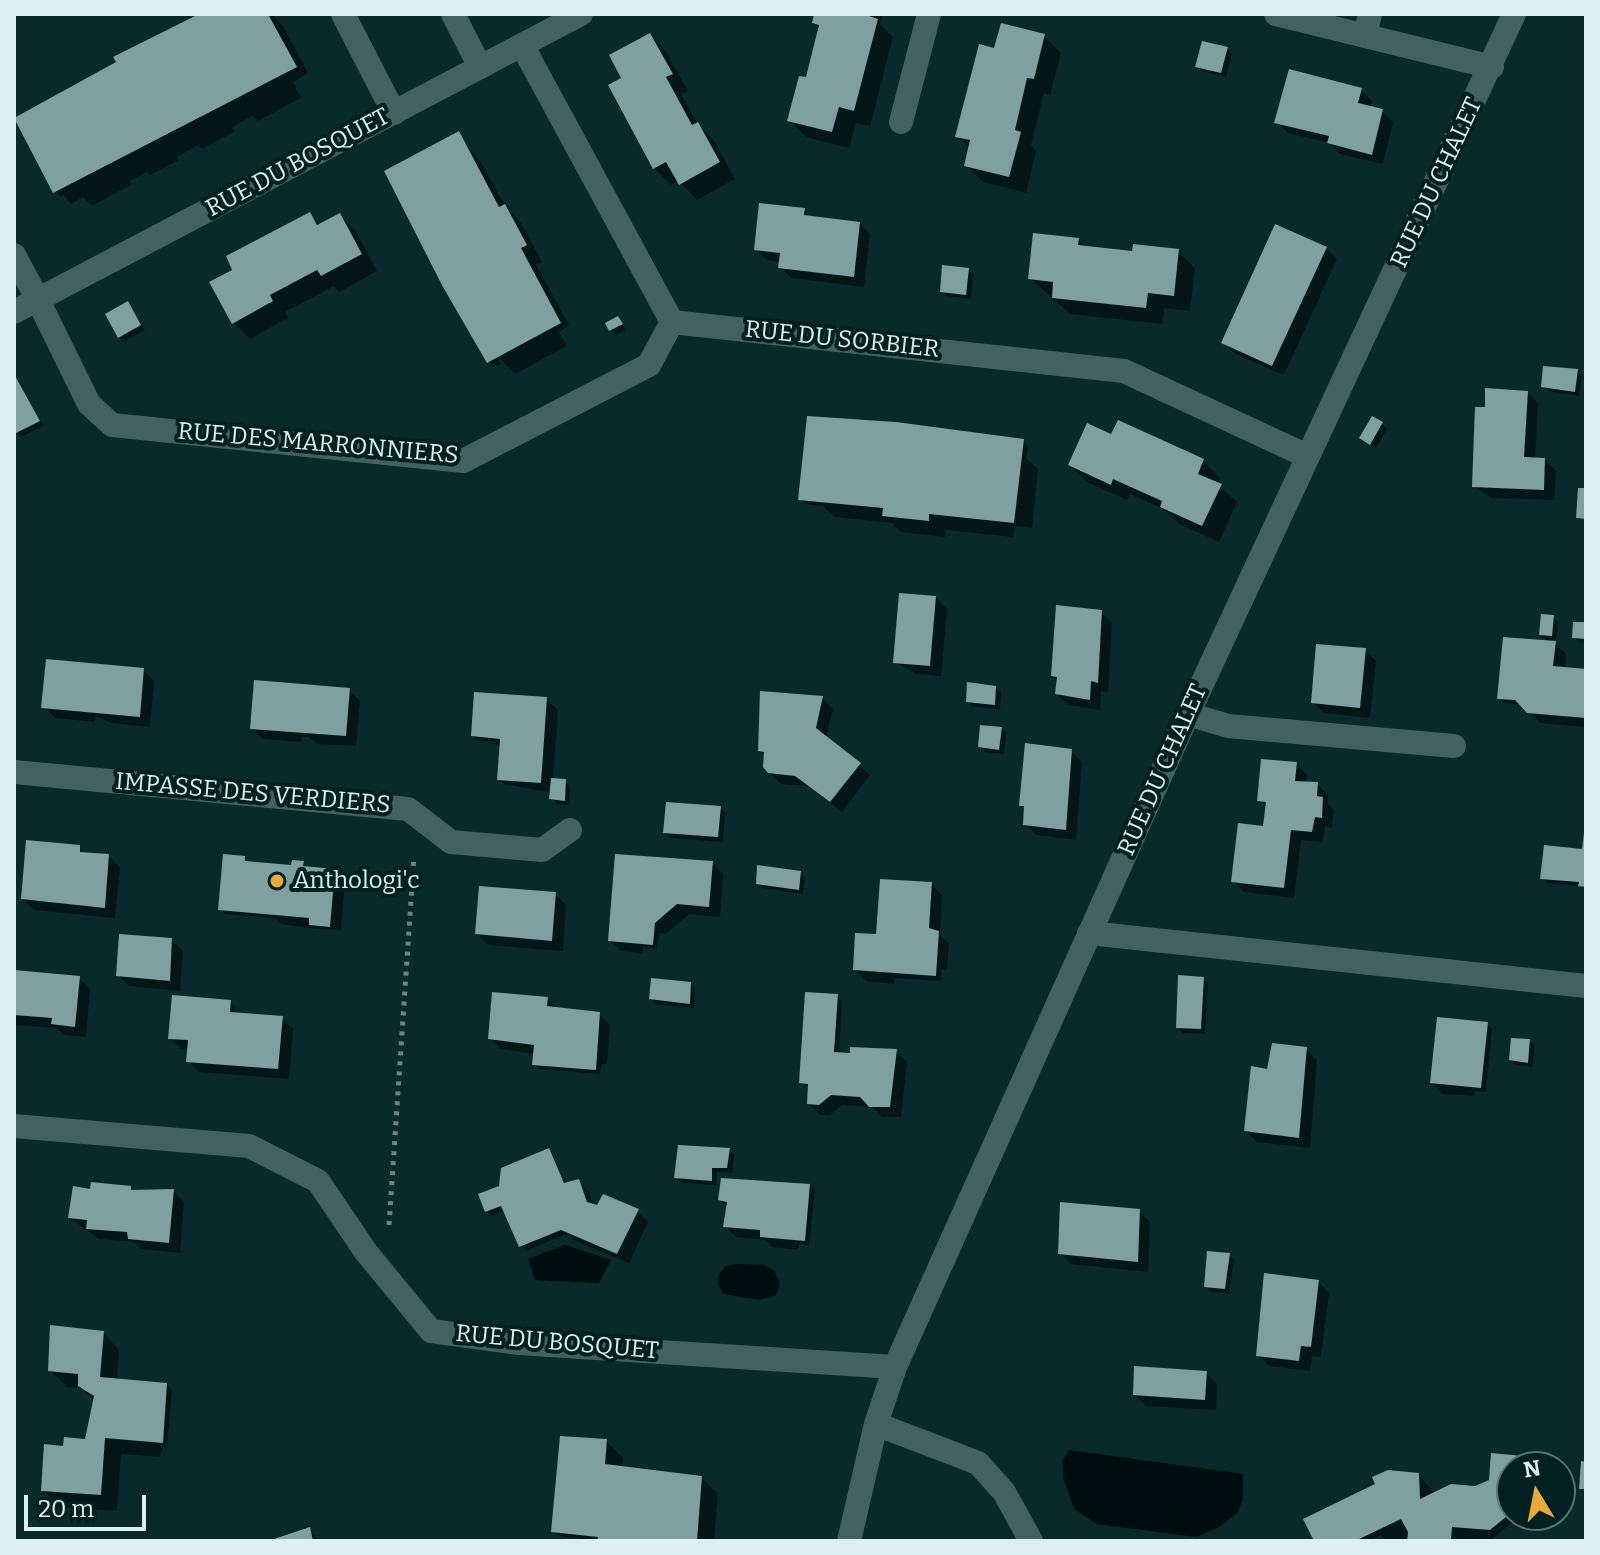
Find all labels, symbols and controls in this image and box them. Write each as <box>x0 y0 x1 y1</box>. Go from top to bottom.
street label: RUE DU CHALET <box>1385 93 1489 273</box>
street label: RUE DU BOSQUET <box>201 102 395 224</box>
street label: RUE DU SORBIER <box>744 315 940 365</box>
street label: RUE DES MARRONNIERS <box>176 417 460 471</box>
street label: RUE DU CHALET <box>1112 680 1214 860</box>
street label: IMPASSE DES VERDIERS <box>114 768 392 820</box>
place label: Anthologi'c <box>293 867 420 895</box>
marker: Anthologi'c <box>268 872 286 890</box>
street label: RUE DU BOSQUET <box>454 1320 660 1366</box>
north arrow <box>1496 1451 1576 1531</box>
text: N <box>1521 1454 1543 1484</box>
scale bar <box>28 1479 150 1529</box>
text: 20 m <box>38 1495 94 1523</box>

